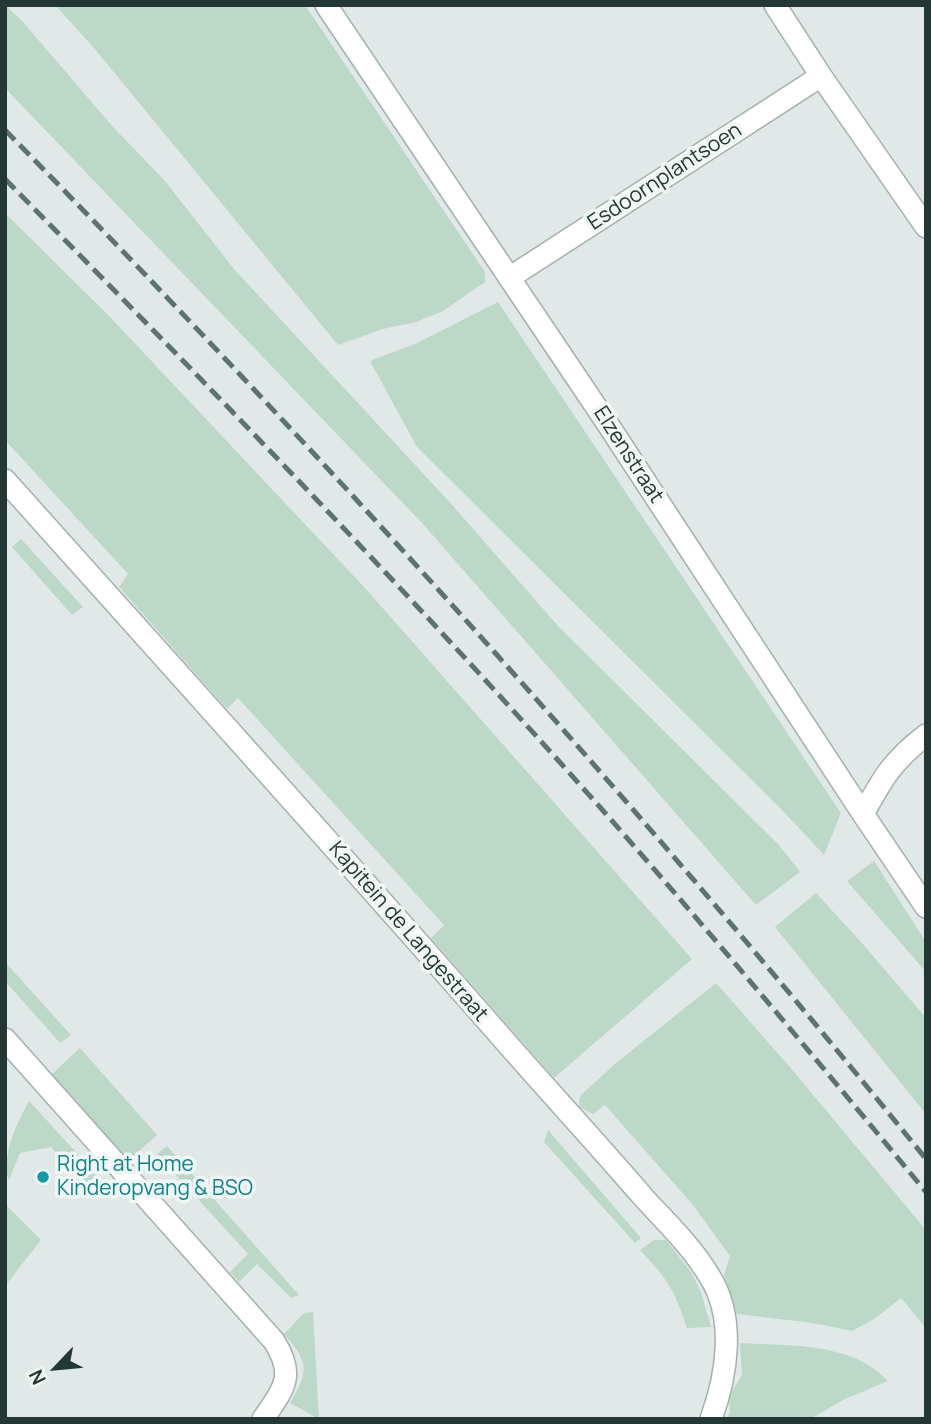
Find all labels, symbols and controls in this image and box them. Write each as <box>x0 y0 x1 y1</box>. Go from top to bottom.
street label: Esdoornplantsoen <box>583 118 747 236</box>
street label: Elzenstraat <box>588 402 668 508</box>
street label: Kapitein de Langestraat <box>323 837 493 1027</box>
place label: Right at Home Kinderopvang & BSO <box>57 1152 253 1202</box>
marker: Right at Home Kinderopvang & BSO <box>35 1169 51 1185</box>
north arrow <box>21 1333 91 1403</box>
text: N <box>22 1365 52 1389</box>

